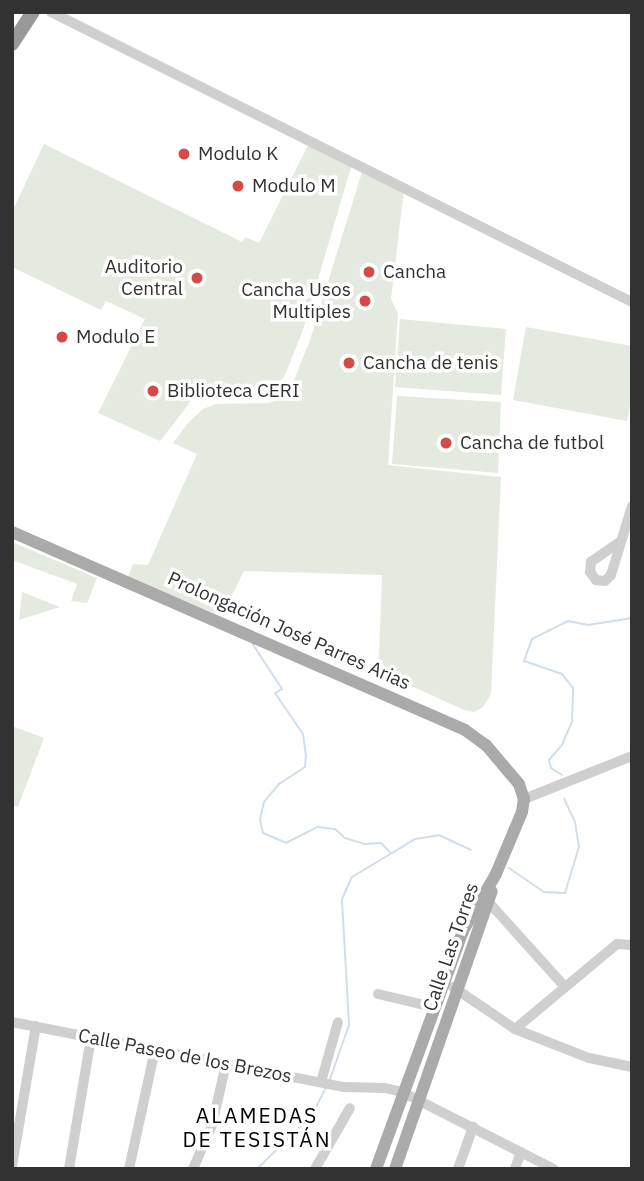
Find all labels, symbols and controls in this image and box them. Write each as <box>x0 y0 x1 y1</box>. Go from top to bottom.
place label: Modulo K <box>198 143 278 165</box>
marker: Modulo K <box>176 146 192 162</box>
place label: Modulo M <box>252 175 336 197</box>
marker: Modulo M <box>230 178 246 194</box>
place label: Auditorio Central <box>105 256 183 300</box>
place label: Cancha <box>383 261 446 283</box>
marker: Cancha <box>361 264 377 280</box>
marker: Auditorio Central <box>189 270 205 286</box>
place label: Cancha Usos Multiples <box>241 279 351 323</box>
marker: Cancha Usos Multiples <box>357 293 373 309</box>
place label: Modulo E <box>76 326 155 348</box>
marker: Modulo E <box>54 329 70 345</box>
place label: Cancha de tenis <box>363 352 498 374</box>
marker: Cancha de tenis <box>341 355 357 371</box>
place label: Biblioteca CERI <box>167 380 300 402</box>
marker: Biblioteca CERI <box>145 383 161 399</box>
place label: Cancha de futbol <box>460 432 604 454</box>
marker: Cancha de futbol <box>438 435 454 451</box>
street label: Prolongación José Parres Arias <box>164 567 414 695</box>
street label: Calle Las Torres <box>418 880 484 1014</box>
street label: Calle Paseo de los Brezos <box>76 1024 294 1088</box>
district label: ALAMEDAS DE TESISTÁN <box>184 1102 330 1152</box>

